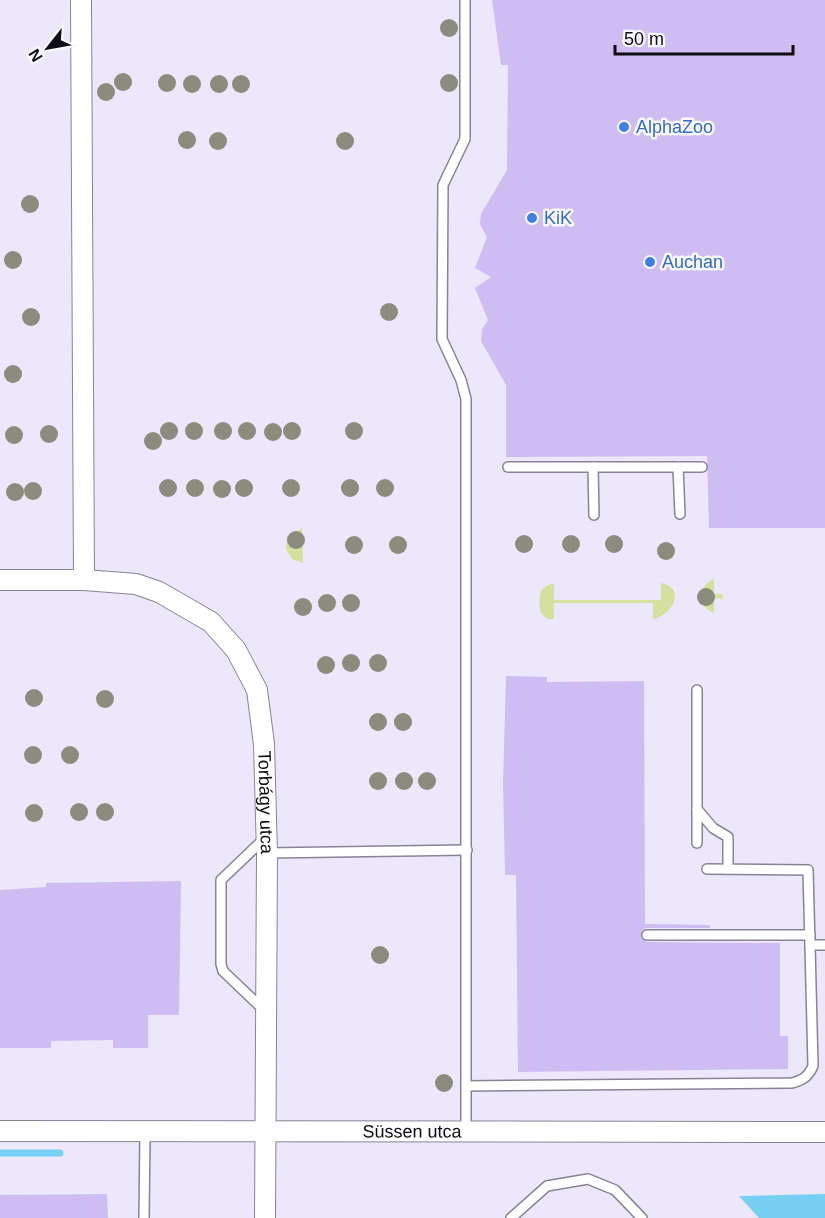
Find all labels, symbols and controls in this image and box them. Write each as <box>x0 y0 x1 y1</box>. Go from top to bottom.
north arrow <box>18 18 78 78</box>
scale bar <box>615 18 794 56</box>
text: 50 m <box>624 29 664 49</box>
text: N <box>25 46 46 65</box>
place label: AlphaZoo <box>636 117 713 137</box>
marker: AlphaZoo <box>617 120 631 134</box>
place label: KiK <box>544 208 572 228</box>
marker: KiK <box>525 211 539 225</box>
place label: Auchan <box>662 252 723 272</box>
marker: Auchan <box>643 255 657 269</box>
street label: Torbágy utca <box>254 750 277 855</box>
street label: Süssen utca <box>362 1121 463 1142</box>

